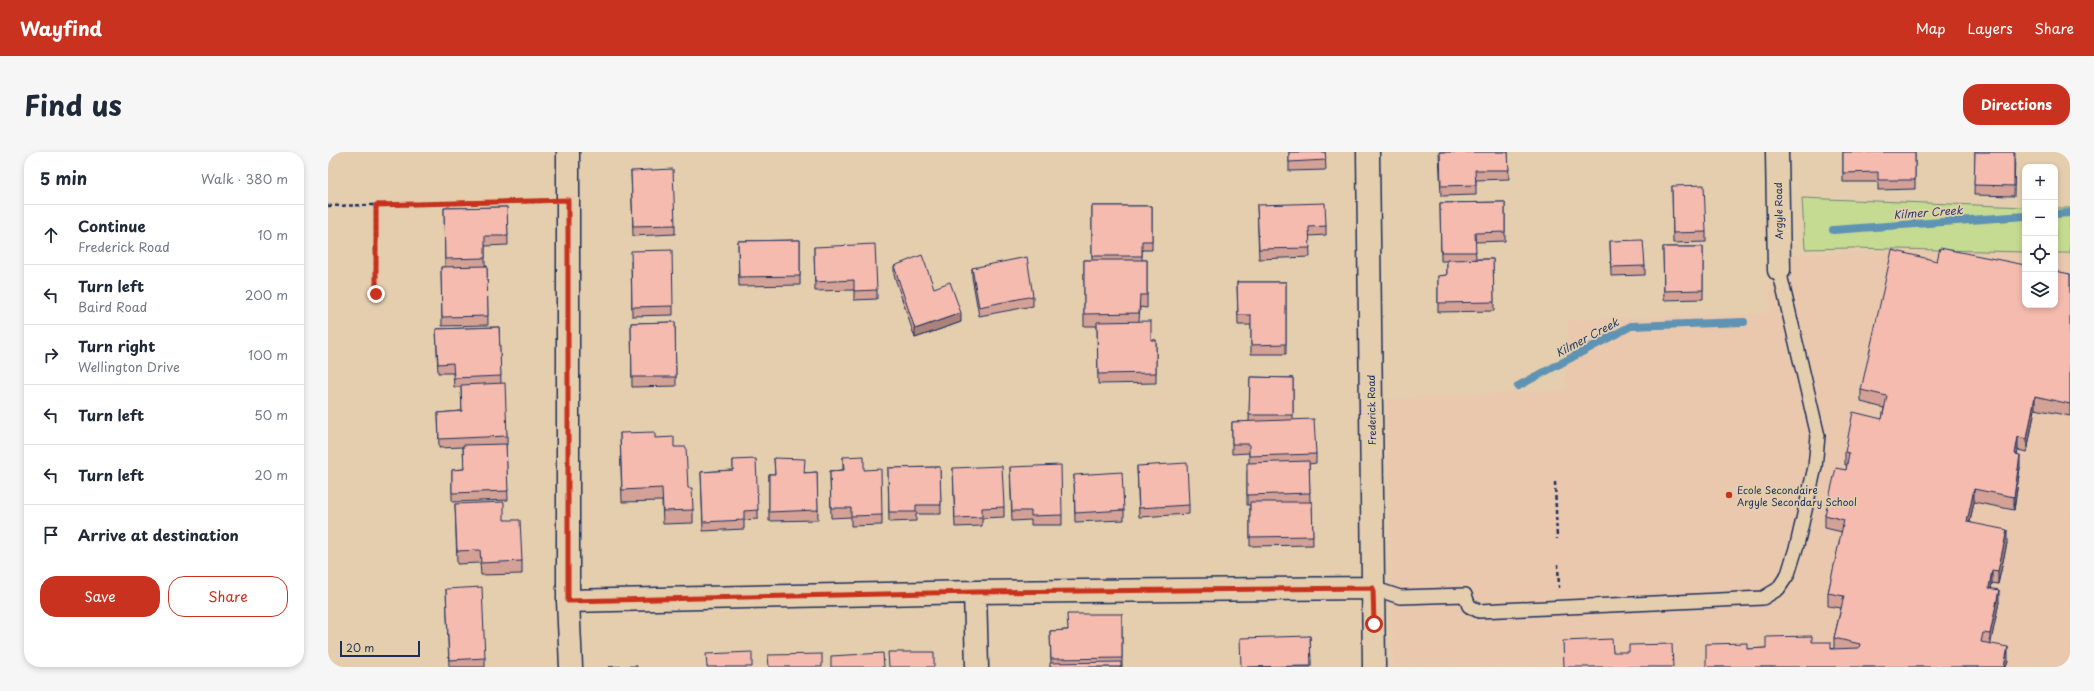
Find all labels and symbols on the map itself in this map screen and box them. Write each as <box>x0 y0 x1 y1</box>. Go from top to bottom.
street label: Argyle Road <box>1770 182 1786 240</box>
water label: Kilmer Creek <box>1893 201 1964 223</box>
route end <box>367 285 385 303</box>
water label: Kilmer Creek <box>1552 313 1623 361</box>
street label: Frederick Road <box>1363 374 1379 445</box>
place label: Ecole Secondaire Argyle Secondary School <box>1737 482 1857 510</box>
marker: Ecole Secondaire Argyle Secondary School <box>1724 490 1734 500</box>
route start <box>1365 615 1383 633</box>
scale bar <box>340 639 420 658</box>

